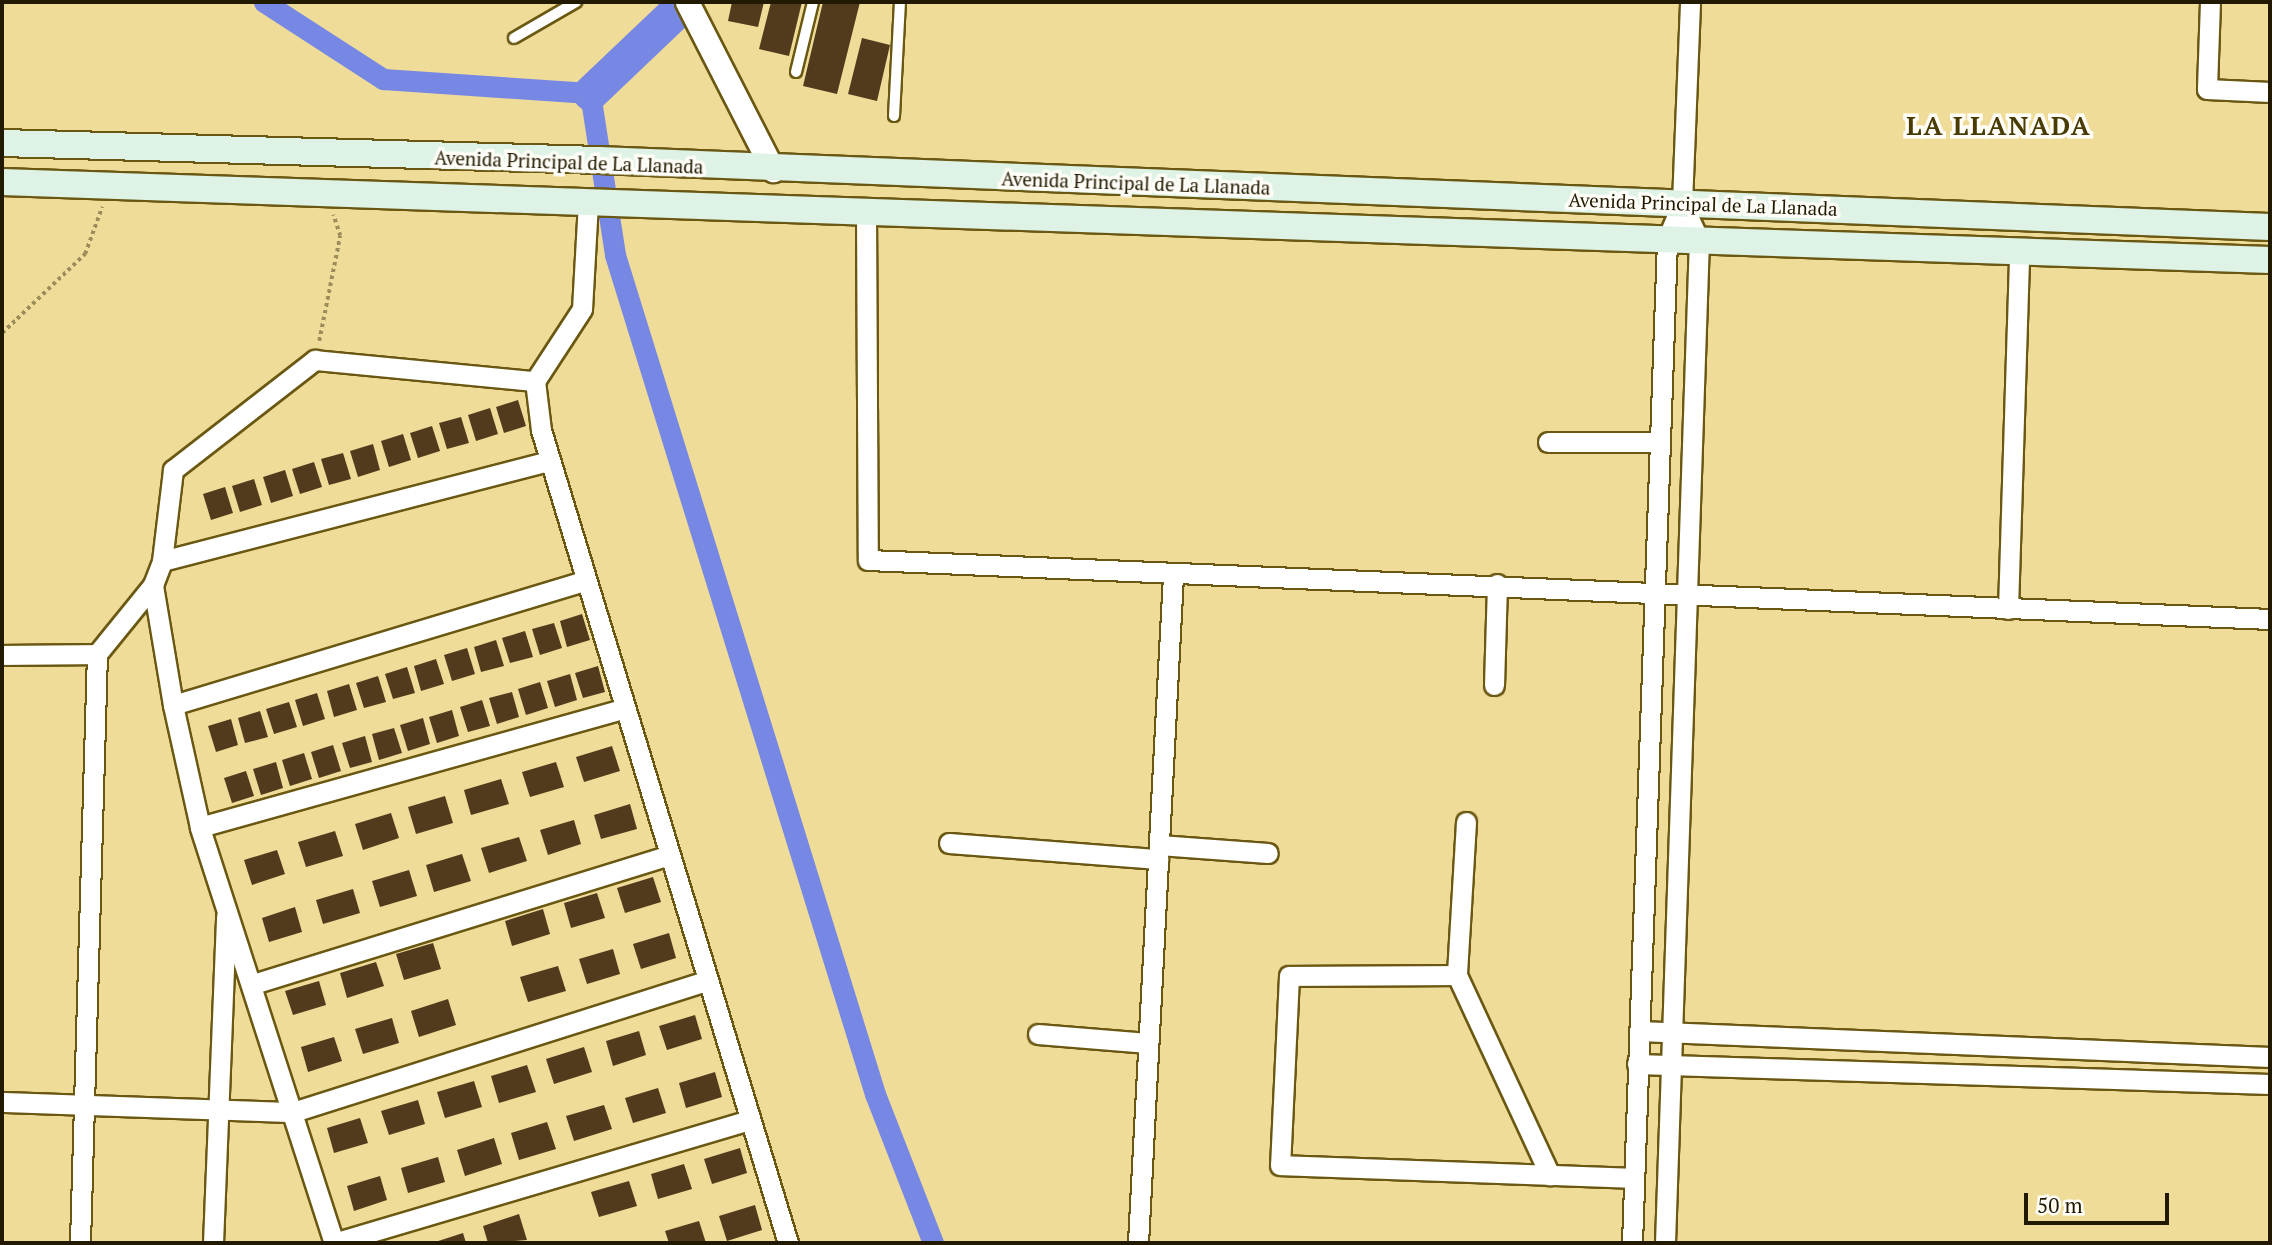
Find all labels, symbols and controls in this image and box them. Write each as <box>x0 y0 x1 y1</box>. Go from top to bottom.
district label: LA LLANADA <box>1907 110 2091 142</box>
street label: Avenida Principal de La Llanada <box>434 146 704 178</box>
street label: Avenida Principal de La Llanada <box>1001 167 1271 199</box>
street label: Avenida Principal de La Llanada <box>1568 188 1838 220</box>
scale bar <box>2027 1178 2172 1222</box>
text: 50 m <box>2037 1191 2083 1219</box>

